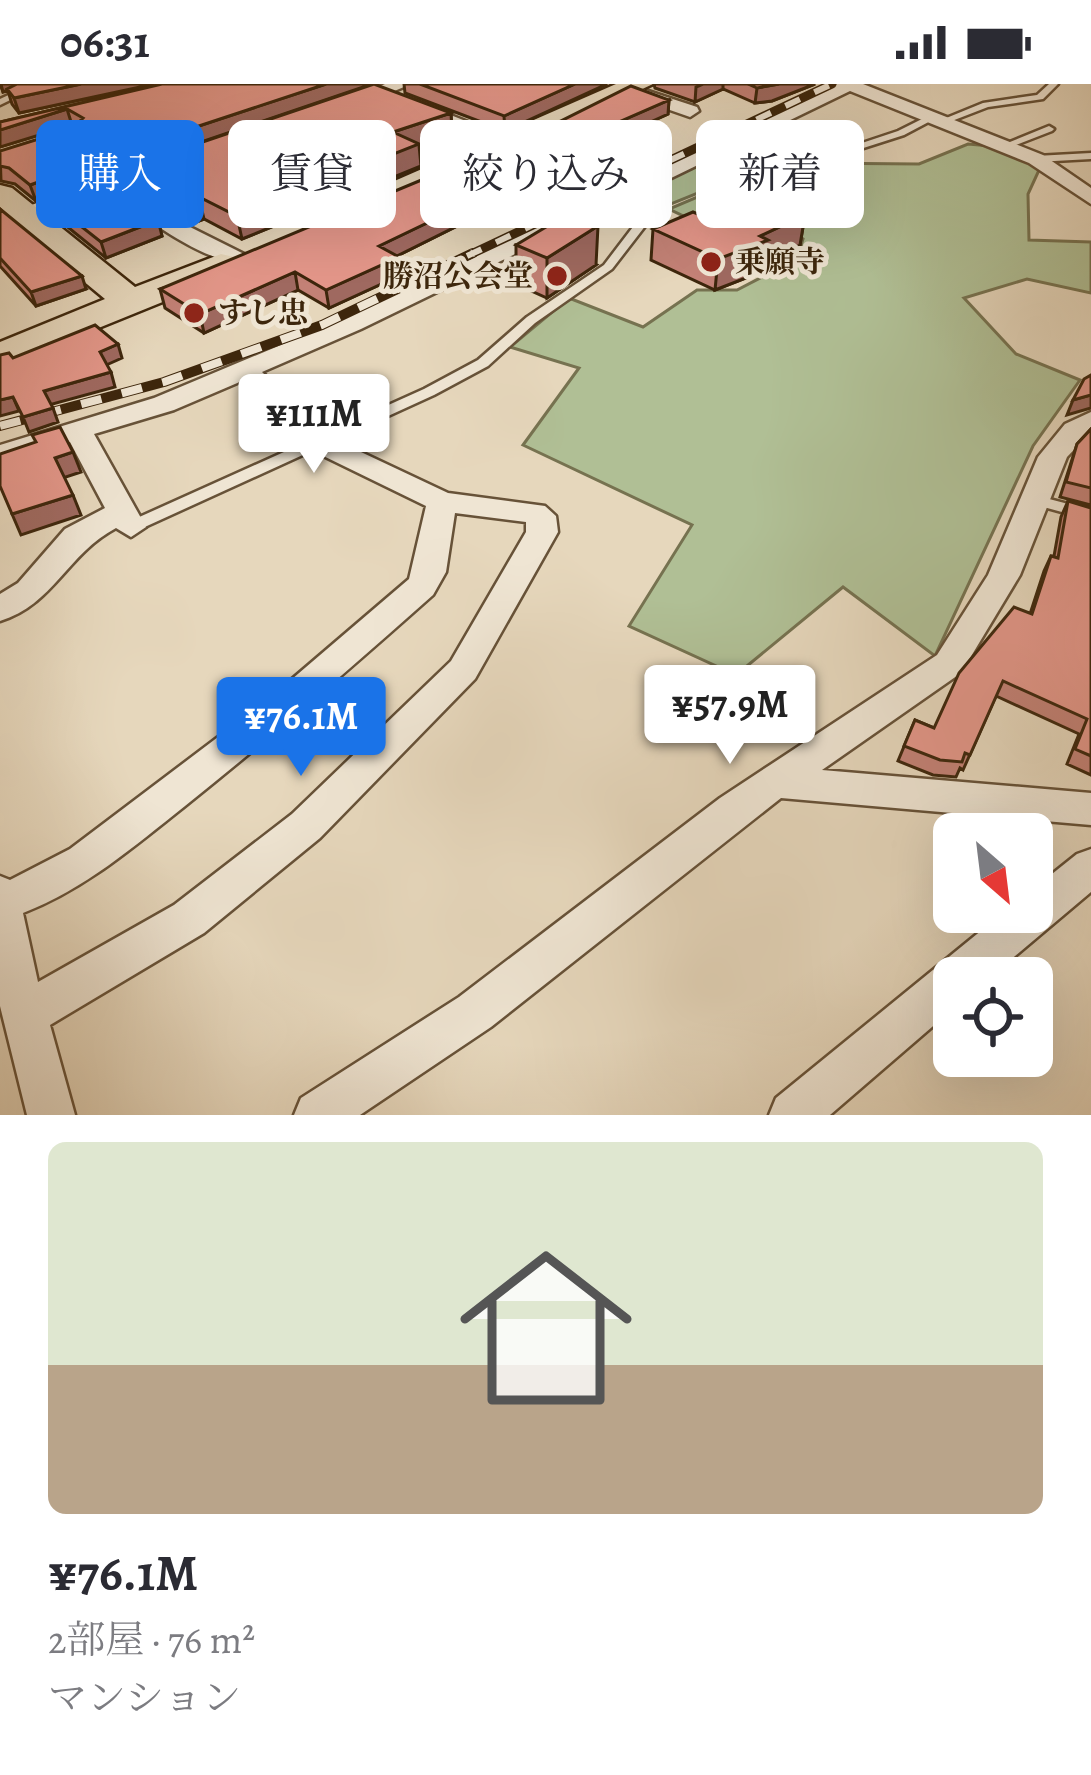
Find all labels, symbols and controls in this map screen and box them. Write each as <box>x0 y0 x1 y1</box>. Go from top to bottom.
text: 06:31 <box>60 11 150 73</box>
chip: 購入 <box>36 120 204 228</box>
chip: 賃貸 <box>228 120 396 228</box>
chip: 絞り込み <box>420 120 672 228</box>
chip: 新着 <box>696 120 864 228</box>
place label: 乗願寺 <box>735 242 825 282</box>
marker: 乗願寺 <box>698 249 724 275</box>
place label: 勝沼公会堂 <box>383 256 533 296</box>
marker: 勝沼公会堂 <box>544 263 570 289</box>
place label: すし忠 <box>218 293 308 333</box>
marker: すし忠 <box>181 300 207 326</box>
pin: ¥111M <box>230 374 398 476</box>
text: ¥111M <box>265 386 363 439</box>
pin: ¥57.9M <box>632 665 828 767</box>
pin: ¥76.1M <box>203 677 399 779</box>
text: ¥57.9M <box>671 677 789 730</box>
text: ¥76.1M <box>244 689 358 742</box>
north arrow <box>933 813 1053 933</box>
map controls <box>933 813 1053 1077</box>
button: locate <box>933 957 1053 1077</box>
icon: home <box>438 1220 654 1436</box>
text: ¥76.1M <box>48 1538 198 1608</box>
text: 2部屋 · 76 m² <box>48 1613 255 1666</box>
text: マンション <box>48 1671 241 1724</box>

